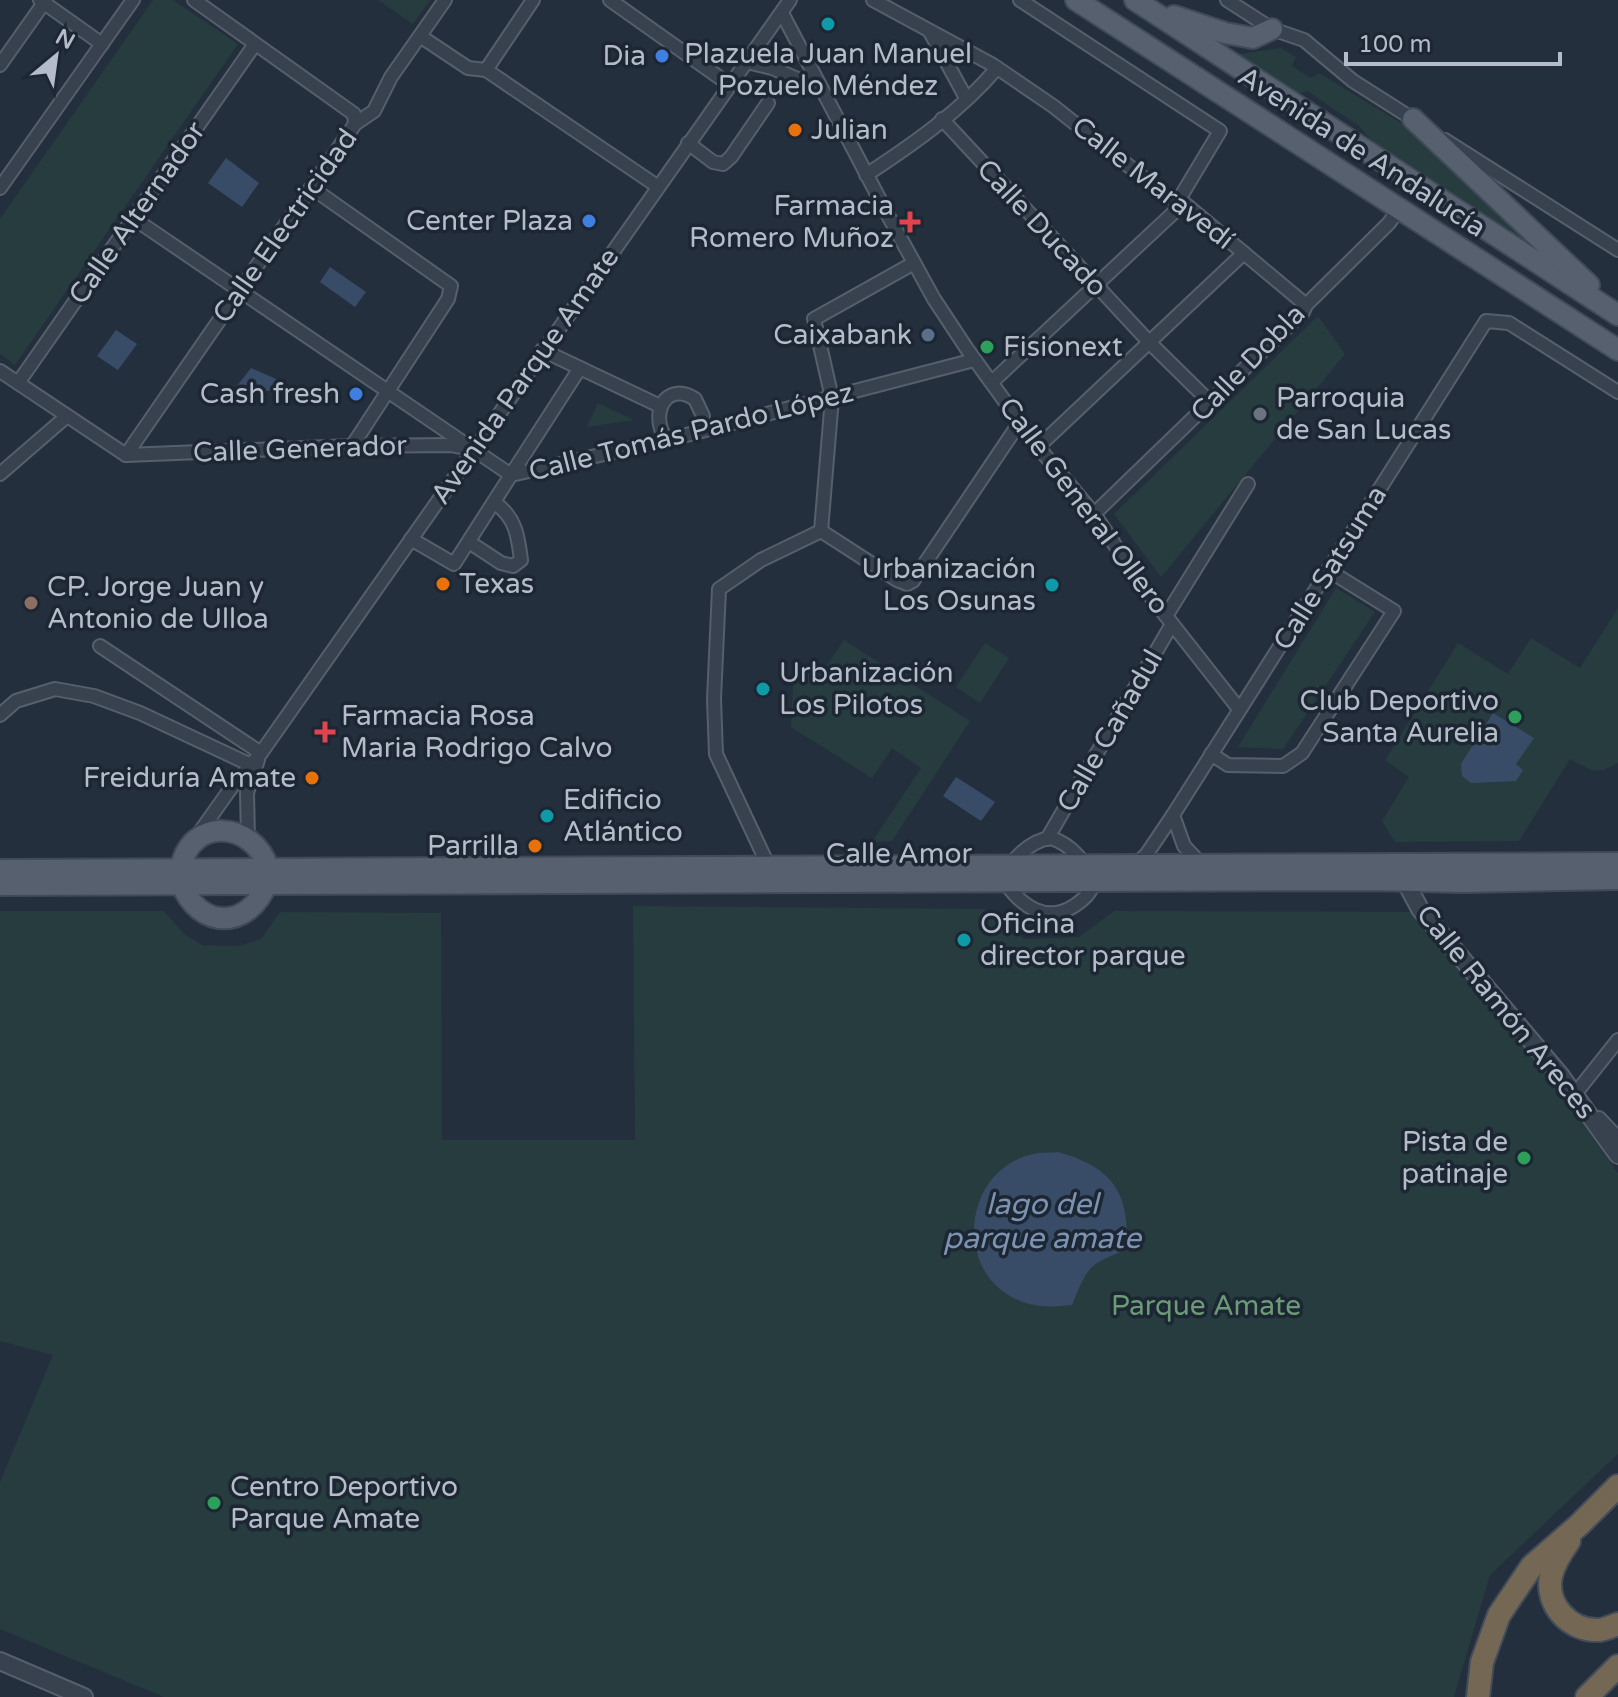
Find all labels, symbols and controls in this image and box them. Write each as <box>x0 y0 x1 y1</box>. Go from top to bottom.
marker: Plazuela Juan Manuel Pozuelo Méndez <box>819 15 837 33</box>
north arrow <box>16 16 96 96</box>
scale bar <box>1346 16 1560 66</box>
text: N <box>51 24 79 55</box>
text: 100 m <box>1358 30 1432 59</box>
place label: Plazuela Juan Manuel Pozuelo Méndez <box>684 37 972 103</box>
place label: Dia <box>603 39 646 73</box>
marker: Dia <box>653 47 671 65</box>
street label: Avenida de Andalucía <box>1232 59 1492 245</box>
street label: Calle Maravedí <box>1065 109 1241 257</box>
place label: Julian <box>811 113 888 147</box>
street label: Calle Alternador <box>61 115 213 311</box>
marker: Julian <box>786 121 804 139</box>
street label: Calle Electricidad <box>205 122 365 330</box>
street label: Calle Ducado <box>970 152 1114 304</box>
place label: Farmacia Romero Muñoz <box>689 189 894 255</box>
place label: Center Plaza <box>406 204 573 238</box>
marker: Center Plaza <box>580 212 598 230</box>
marker: Farmacia Romero Muñoz <box>901 213 919 231</box>
street label: Avenida Parque Amate <box>424 241 626 511</box>
street label: Calle Dobla <box>1184 297 1312 429</box>
place label: Caixabank <box>773 318 912 352</box>
marker: Caixabank <box>919 326 937 344</box>
place label: Fisionext <box>1003 330 1123 364</box>
marker: Fisionext <box>978 338 996 356</box>
street label: Calle Tomás Pardo López <box>525 375 857 489</box>
place label: Cash fresh <box>200 377 340 411</box>
place label: Parroquia de San Lucas <box>1276 381 1451 447</box>
marker: Cash fresh <box>347 385 365 403</box>
street label: Calle General Ollero <box>991 391 1177 621</box>
marker: Parroquia de San Lucas <box>1251 405 1269 423</box>
street label: Calle Generador <box>192 428 408 470</box>
street label: Calle Satsuma <box>1266 479 1394 657</box>
place label: Urbanización Los Osunas <box>861 552 1036 618</box>
place label: Texas <box>459 567 534 601</box>
place label: CP. Jorge Juan y Antonio de Ulloa <box>47 570 269 636</box>
marker: Texas <box>434 575 452 593</box>
marker: Urbanización Los Osunas <box>1043 576 1061 594</box>
marker: CP. Jorge Juan y Antonio de Ulloa <box>22 594 40 612</box>
street label: Calle Cañadul <box>1050 644 1170 818</box>
place label: Urbanización Los Pilotos <box>779 656 954 722</box>
marker: Urbanización Los Pilotos <box>754 680 772 698</box>
place label: Club Deportivo Santa Aurelia <box>1299 684 1499 750</box>
place label: Farmacia Rosa Maria Rodrigo Calvo <box>341 699 613 765</box>
marker: Club Deportivo Santa Aurelia <box>1506 708 1524 726</box>
marker: Farmacia Rosa Maria Rodrigo Calvo <box>316 723 334 741</box>
place label: Freiduría Amate <box>83 761 296 795</box>
marker: Freiduría Amate <box>303 769 321 787</box>
place label: Edificio Atlántico <box>563 783 683 849</box>
marker: Edificio Atlántico <box>538 807 556 825</box>
place label: Parrilla <box>427 829 519 863</box>
marker: Parrilla <box>526 837 544 855</box>
street label: Calle Amor <box>826 837 972 871</box>
street label: Calle Ramón Areces <box>1409 898 1603 1126</box>
place label: Oficina director parque <box>980 907 1186 973</box>
marker: Oficina director parque <box>955 931 973 949</box>
place label: Pista de patinaje <box>1402 1125 1508 1191</box>
marker: Pista de patinaje <box>1515 1149 1533 1167</box>
water label: lago del parque amate <box>943 1186 1143 1257</box>
park label: Parque Amate <box>1111 1289 1301 1323</box>
place label: Centro Deportivo Parque Amate <box>230 1470 458 1536</box>
marker: Centro Deportivo Parque Amate <box>205 1494 223 1512</box>

